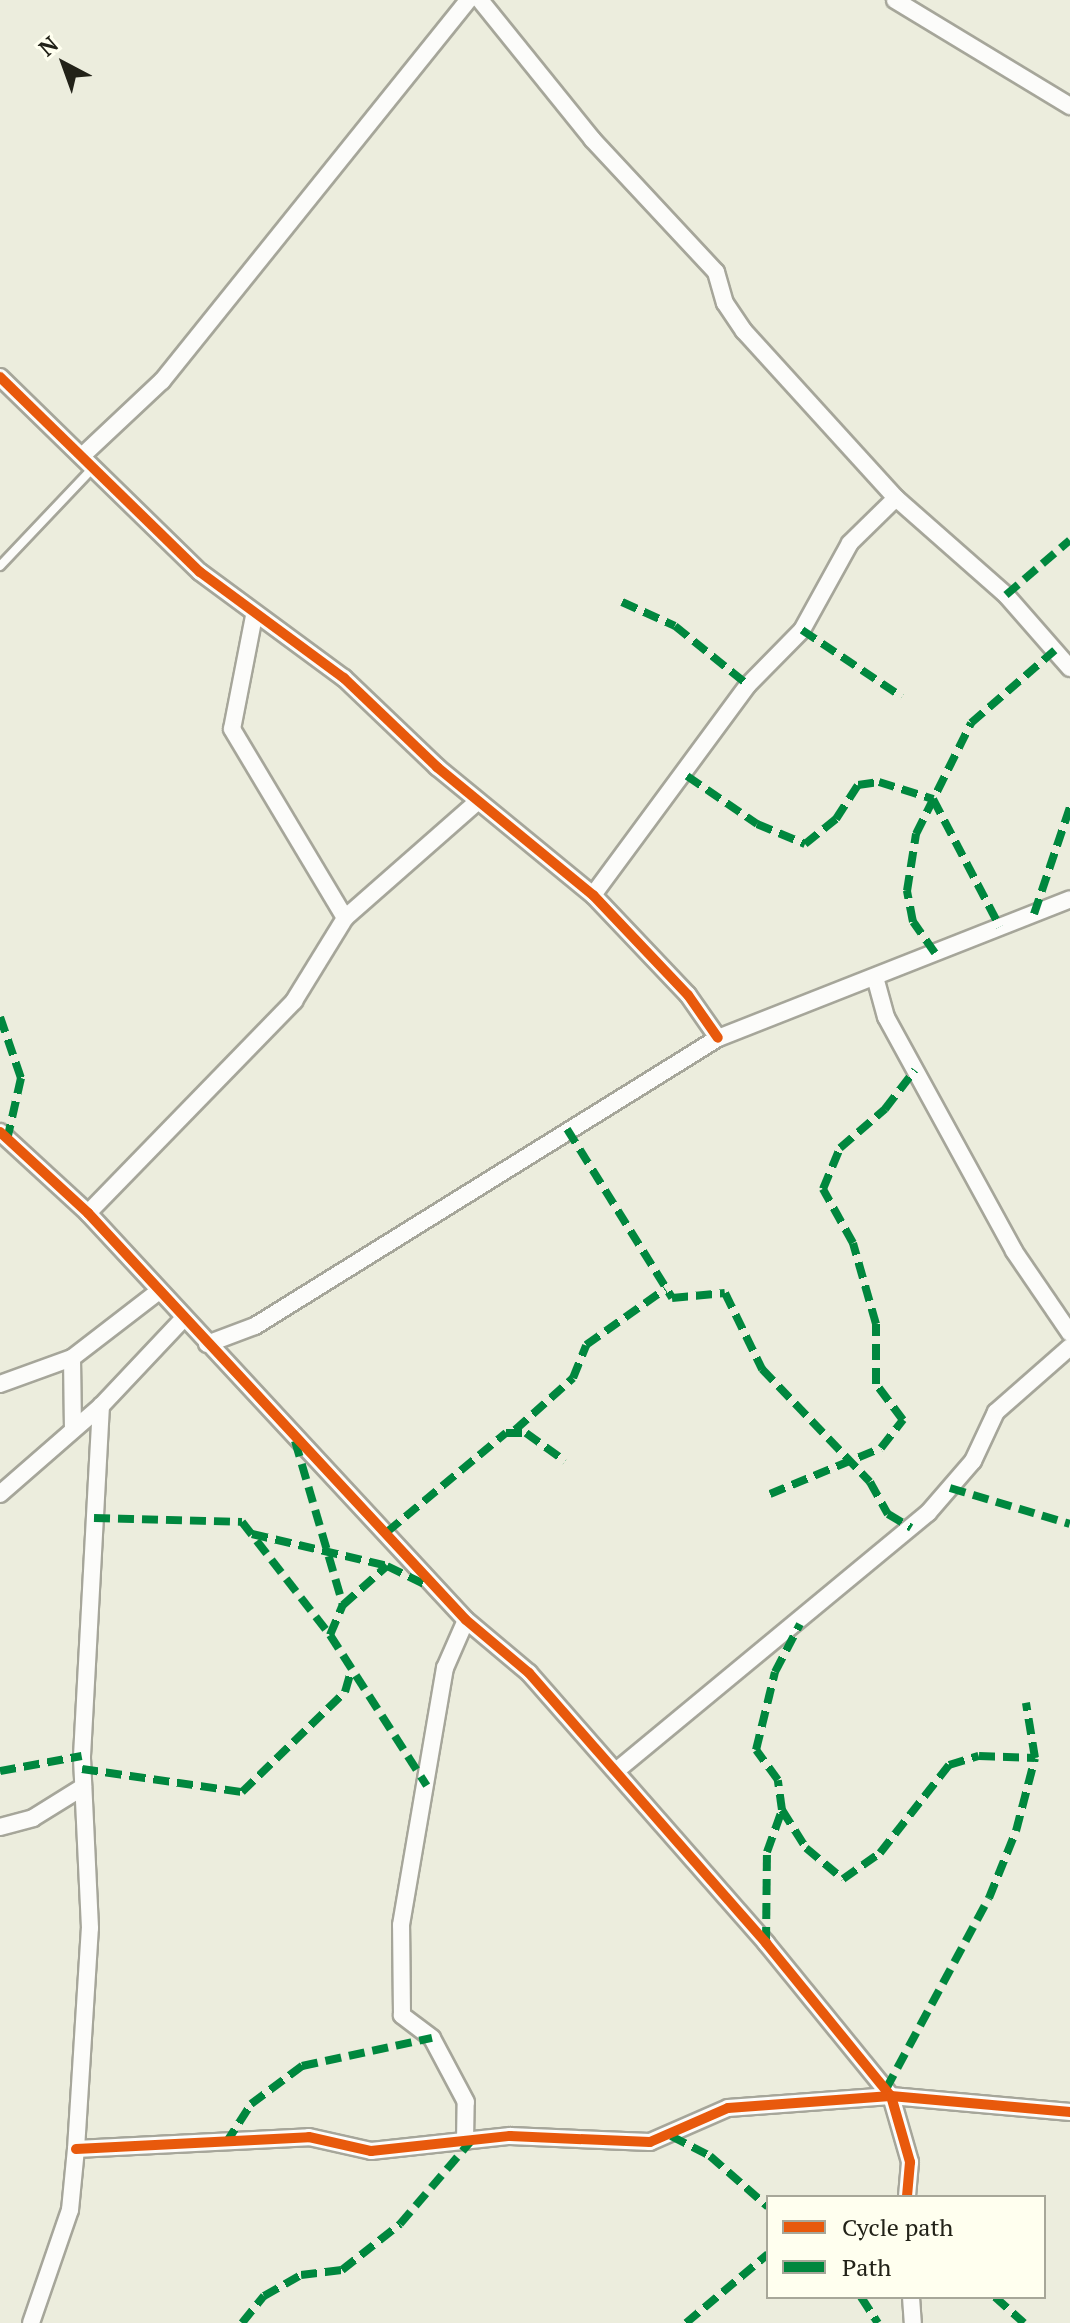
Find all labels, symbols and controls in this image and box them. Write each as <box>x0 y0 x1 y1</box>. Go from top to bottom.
north arrow <box>24 24 104 104</box>
text: N <box>32 29 64 62</box>
legend <box>766 2195 1046 2299</box>
text: Cycle path <box>842 2211 953 2243</box>
text: Path <box>842 2251 891 2283</box>

